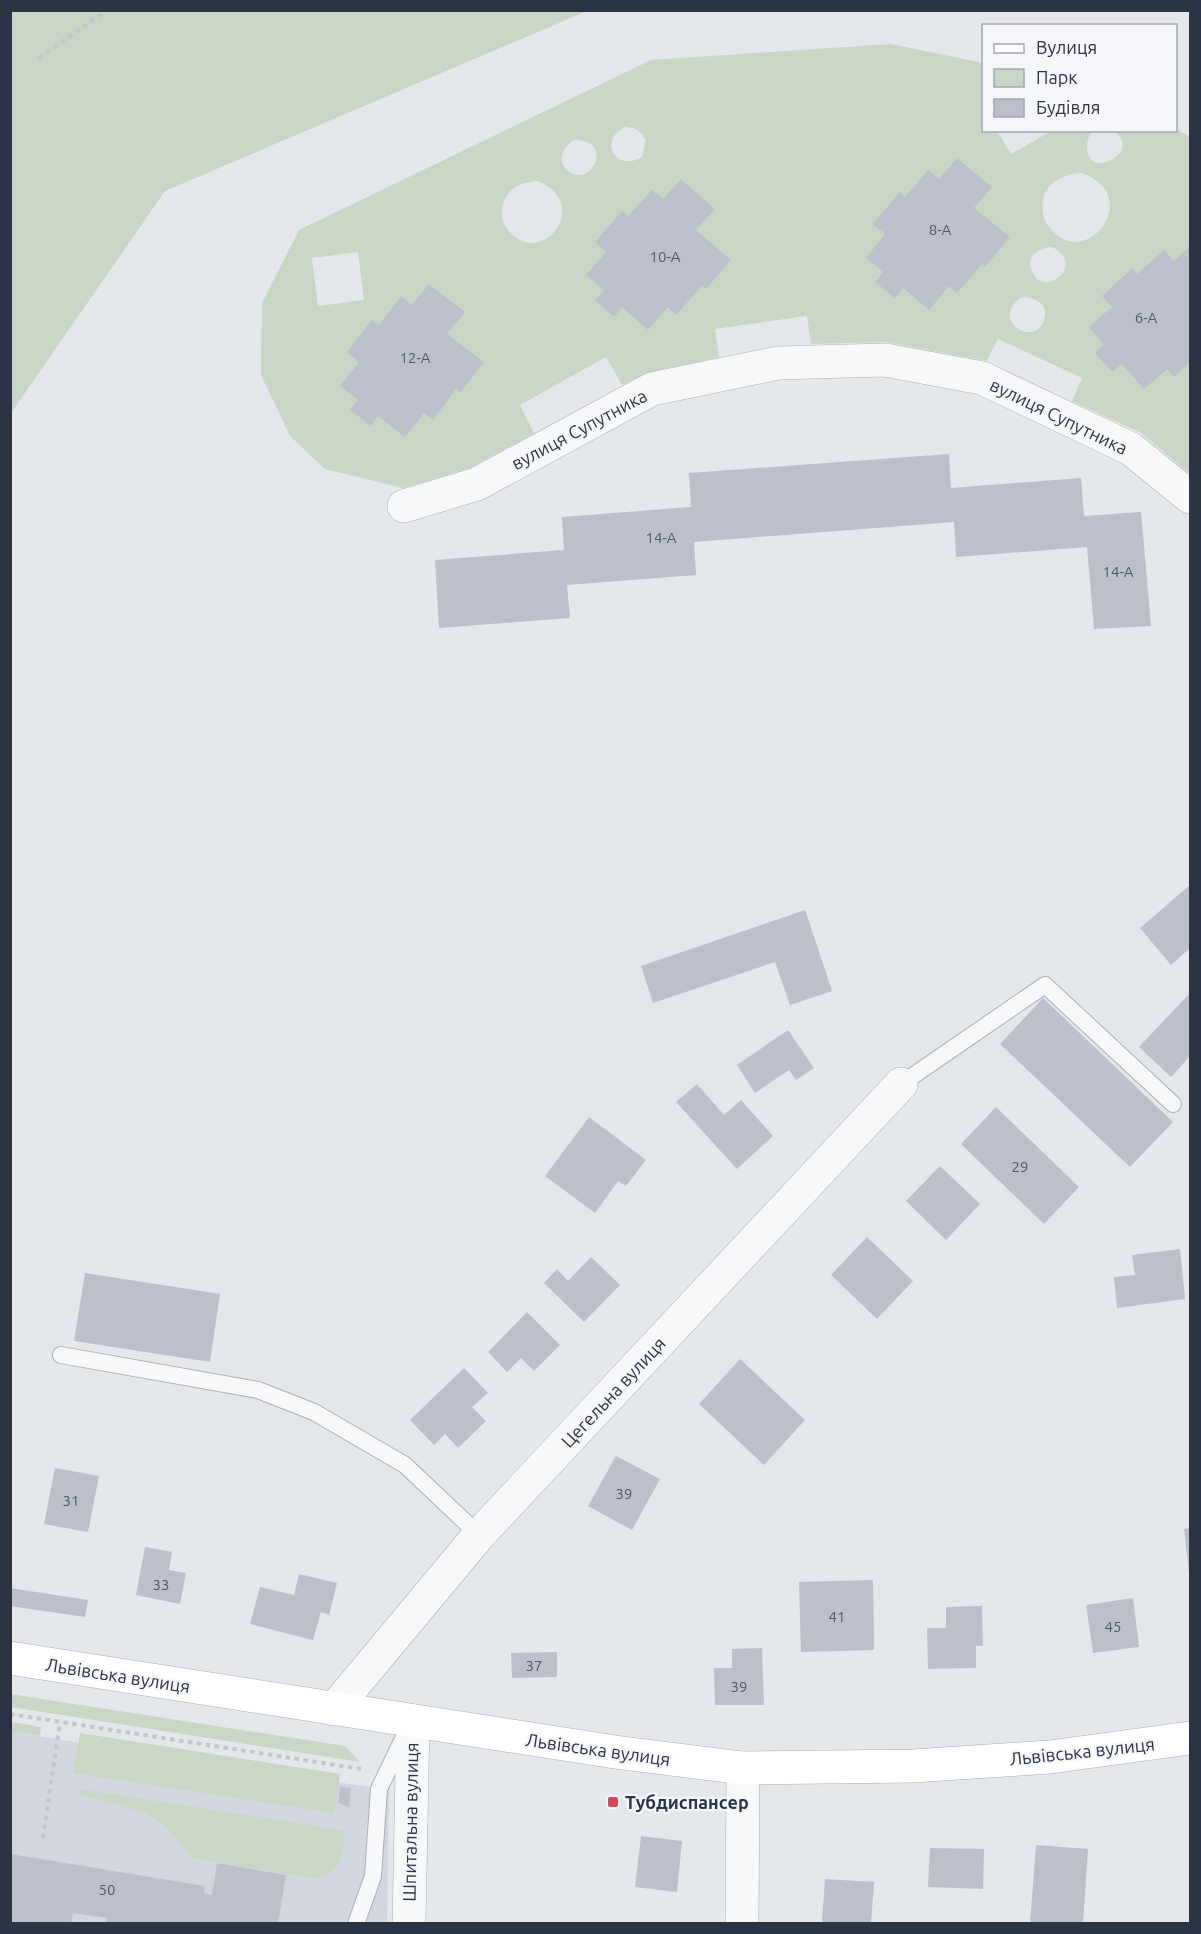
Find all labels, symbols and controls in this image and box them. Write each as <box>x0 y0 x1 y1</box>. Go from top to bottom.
legend <box>982 24 1177 132</box>
text: Вулиця <box>1036 37 1097 57</box>
text: Парк <box>1036 67 1077 87</box>
text: Будівля <box>1036 97 1101 117</box>
house number: 8-А <box>929 221 952 238</box>
house number: 10-А <box>649 248 681 265</box>
house number: 6-А <box>1135 309 1158 326</box>
house number: 12-А <box>399 349 431 366</box>
street label: вулиця Супутника <box>987 374 1131 458</box>
street label: вулиця Супутника <box>508 385 650 473</box>
house number: 14-А <box>645 529 677 546</box>
house number: 14-А <box>1102 563 1134 580</box>
house number: 29 <box>1012 1158 1028 1175</box>
street label: Цегельна вулиця <box>557 1333 669 1451</box>
house number: 39 <box>616 1485 632 1502</box>
house number: 31 <box>63 1492 79 1509</box>
house number: 33 <box>153 1576 169 1593</box>
house number: 41 <box>829 1608 845 1625</box>
house number: 45 <box>1105 1618 1121 1635</box>
street label: Львівська вулиця <box>44 1654 192 1696</box>
house number: 37 <box>526 1657 542 1674</box>
house number: 39 <box>731 1678 747 1695</box>
street label: Львівська вулиця <box>524 1729 672 1769</box>
street label: Львівська вулиця <box>1008 1733 1156 1769</box>
street label: Шпитальна вулиця <box>399 1742 421 1902</box>
place label: Тубдиспансер <box>625 1792 749 1812</box>
marker: Тубдиспансер <box>606 1795 620 1809</box>
house number: 50 <box>99 1881 115 1898</box>

